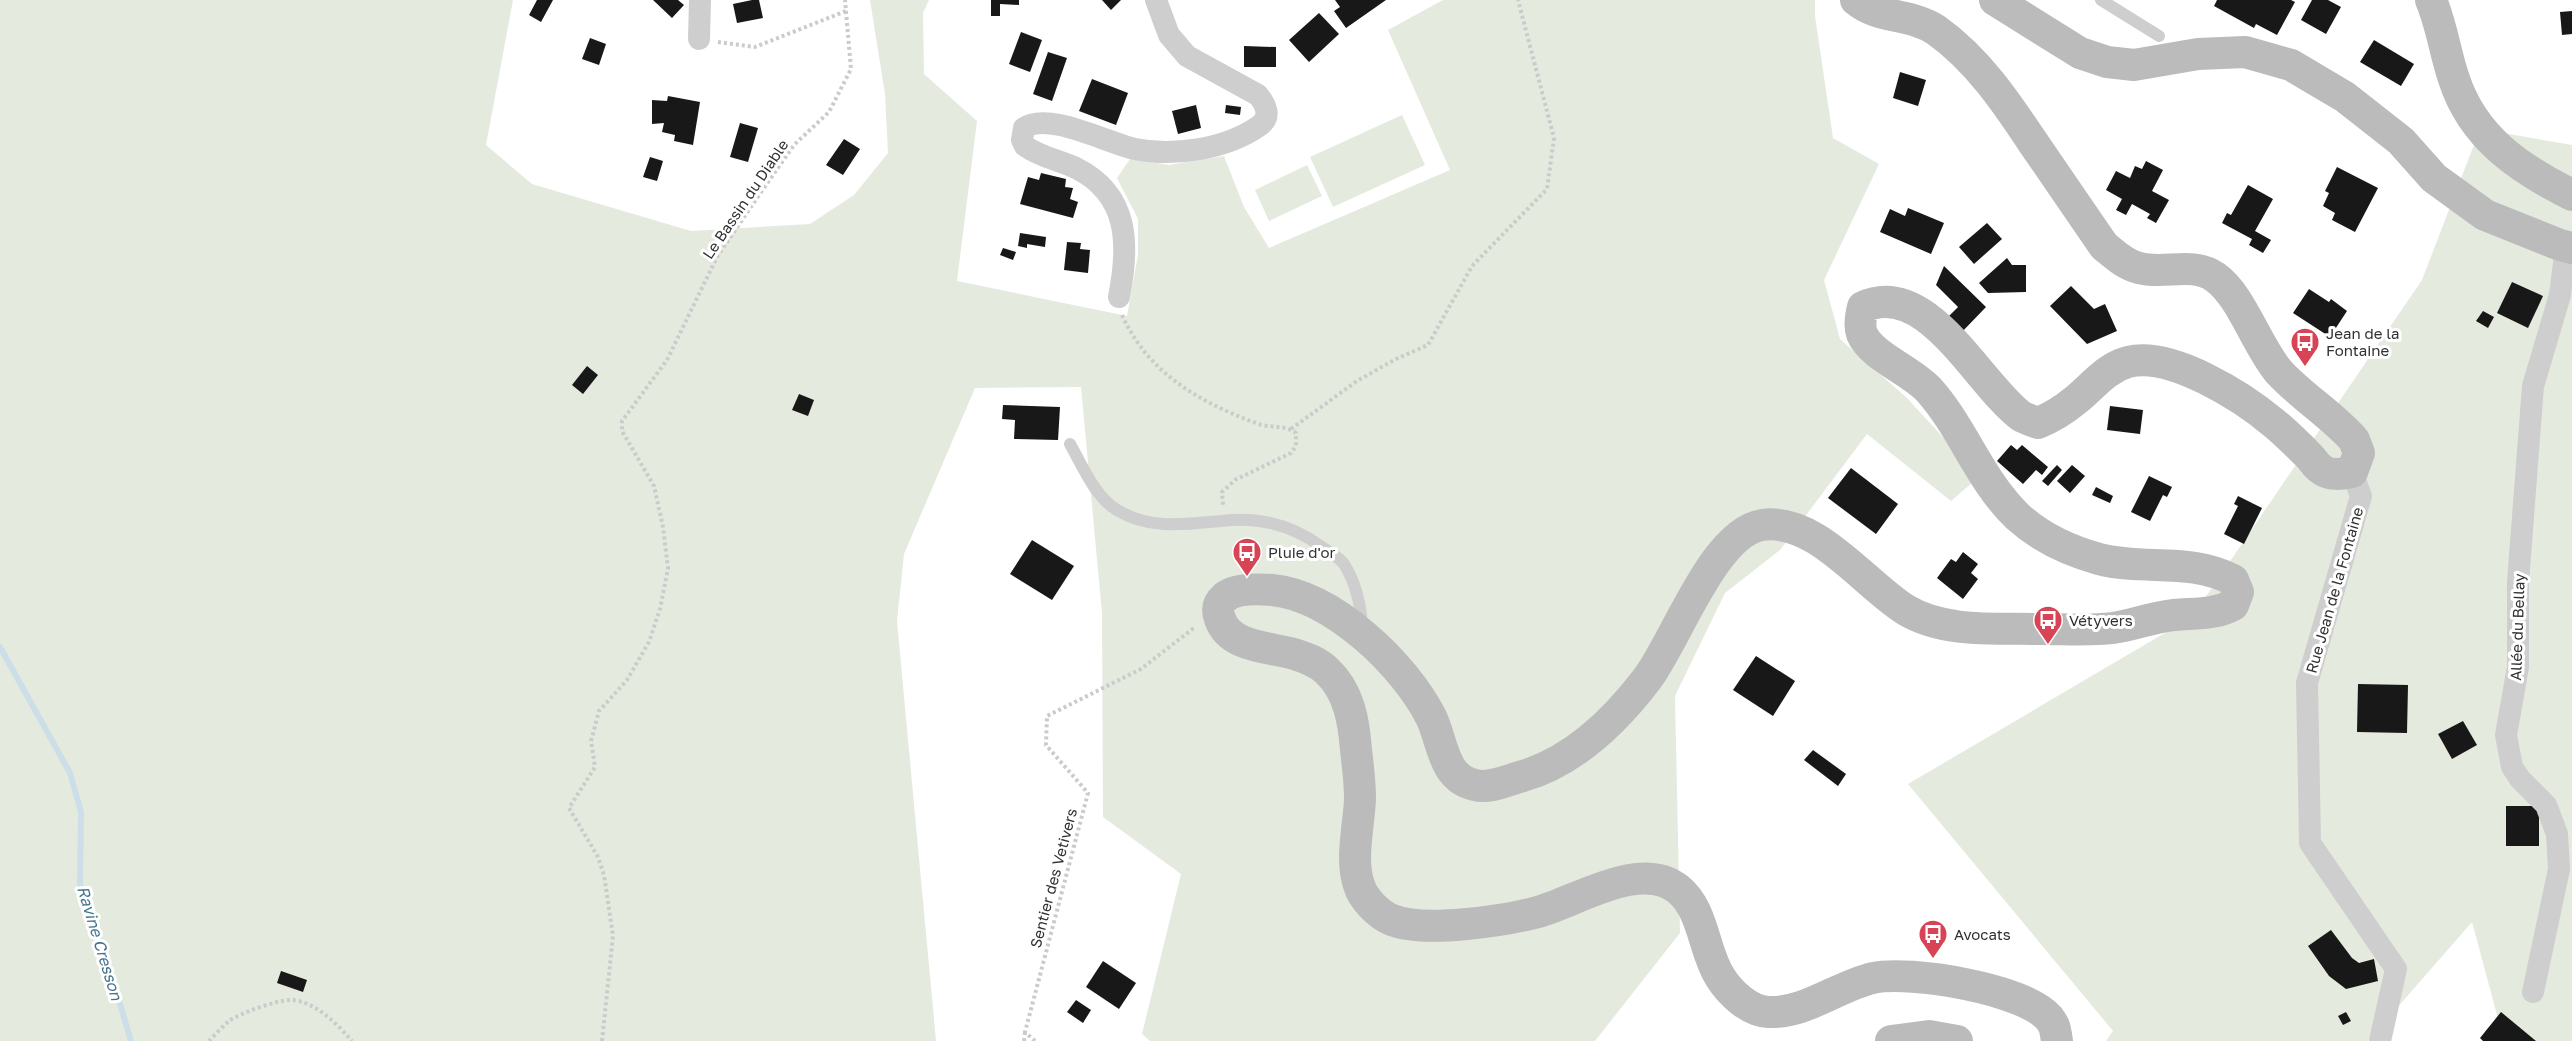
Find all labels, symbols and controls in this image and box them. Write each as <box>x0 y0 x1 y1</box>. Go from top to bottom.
street label: Le Bassin du Diable <box>698 136 792 262</box>
place label: Jean de la Fontaine <box>2326 324 2399 359</box>
bus stop icon: Jean de la Fontaine <box>2289 326 2321 368</box>
street label: Rue Jean de la Fontaine <box>2302 505 2366 675</box>
bus stop icon: Pluie d'or <box>1231 536 1263 578</box>
place label: Pluie d'or <box>1268 543 1336 561</box>
street label: Allée du Bellay <box>2506 572 2528 681</box>
bus stop icon: Vétyvers <box>2032 604 2064 646</box>
place label: Vétyvers <box>2069 611 2133 629</box>
street label: Sentier des Vetivers <box>1026 806 1080 950</box>
water label: Ravine Cresson <box>73 883 127 1004</box>
bus stop icon: Avocats <box>1917 918 1949 960</box>
place label: Avocats <box>1954 925 2011 943</box>

